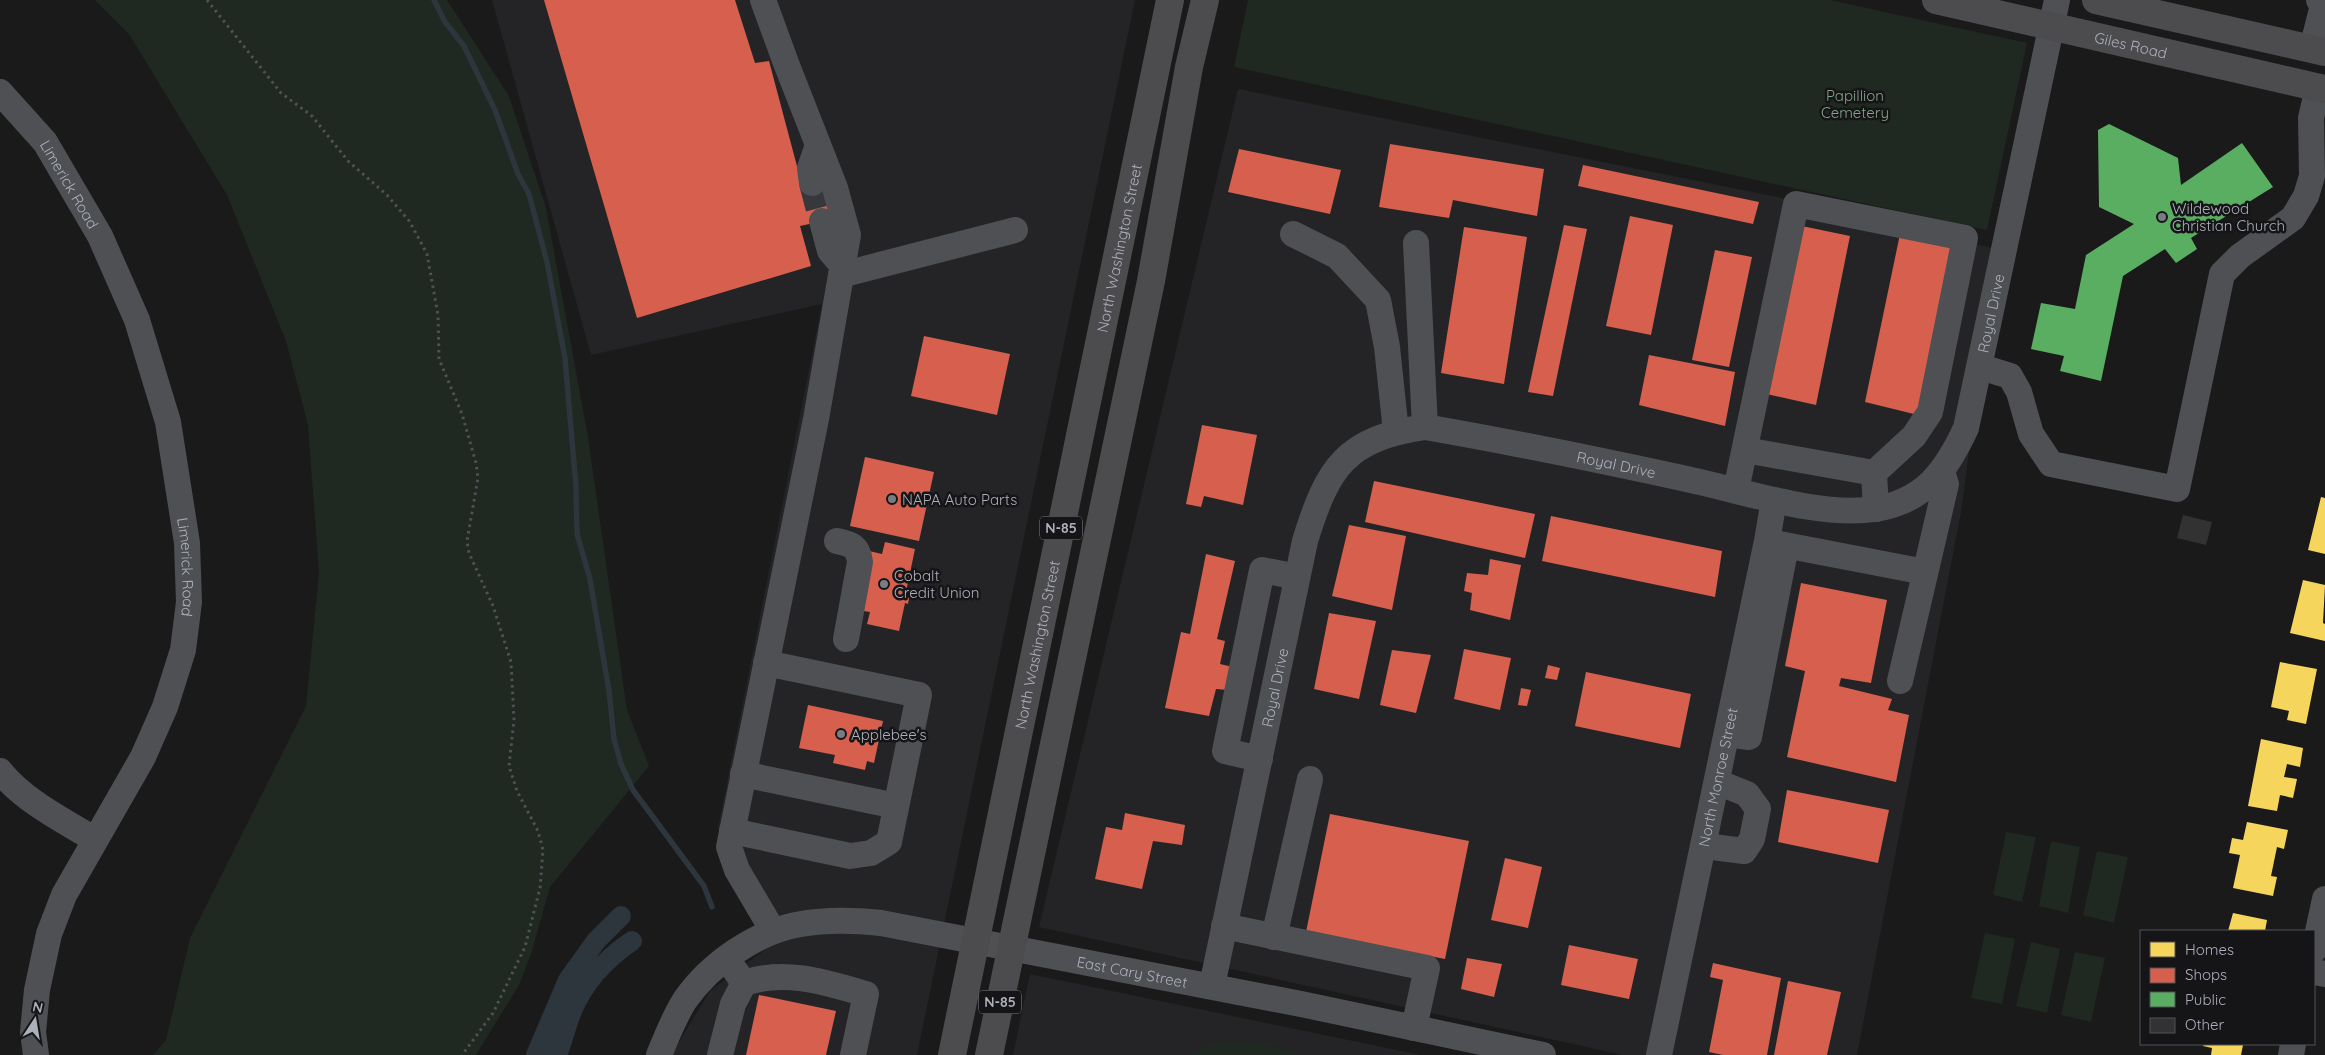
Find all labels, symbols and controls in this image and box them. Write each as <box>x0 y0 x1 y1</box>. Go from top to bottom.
street label: Giles Road <box>2093 27 2169 62</box>
park label: Papillion Cemetery <box>1821 86 1889 122</box>
street label: Limerick Road <box>36 136 103 232</box>
street label: North Washington Street <box>1092 162 1145 334</box>
place label: Wildewood Christian Church <box>2172 199 2285 235</box>
marker: Wildewood Christian Church <box>2156 211 2168 223</box>
street label: Royal Drive <box>1973 272 2008 355</box>
street label: Royal Drive <box>1575 447 1658 482</box>
place label: NAPA Auto Parts <box>902 490 1017 509</box>
marker: NAPA Auto Parts <box>886 493 898 505</box>
street label: Limerick Road <box>174 516 199 618</box>
road number: N-85 <box>1040 516 1082 540</box>
street label: North Washington Street <box>1010 559 1063 731</box>
place label: Cobalt Credit Union <box>894 566 980 602</box>
marker: Cobalt Credit Union <box>878 578 890 590</box>
street label: Royal Drive <box>1257 646 1292 729</box>
street label: North Monroe Street <box>1694 706 1741 848</box>
place label: Applebee's <box>851 725 927 744</box>
marker: Applebee's <box>835 728 847 740</box>
legend <box>2140 930 2315 1045</box>
text: Homes <box>2185 940 2234 959</box>
street label: East Cary Street <box>1075 951 1189 991</box>
text: Shops <box>2185 965 2227 984</box>
road number: N-85 <box>979 990 1021 1014</box>
text: Public <box>2185 990 2226 1009</box>
north arrow <box>10 995 60 1045</box>
text: N <box>31 997 45 1017</box>
text: Other <box>2185 1015 2225 1034</box>

